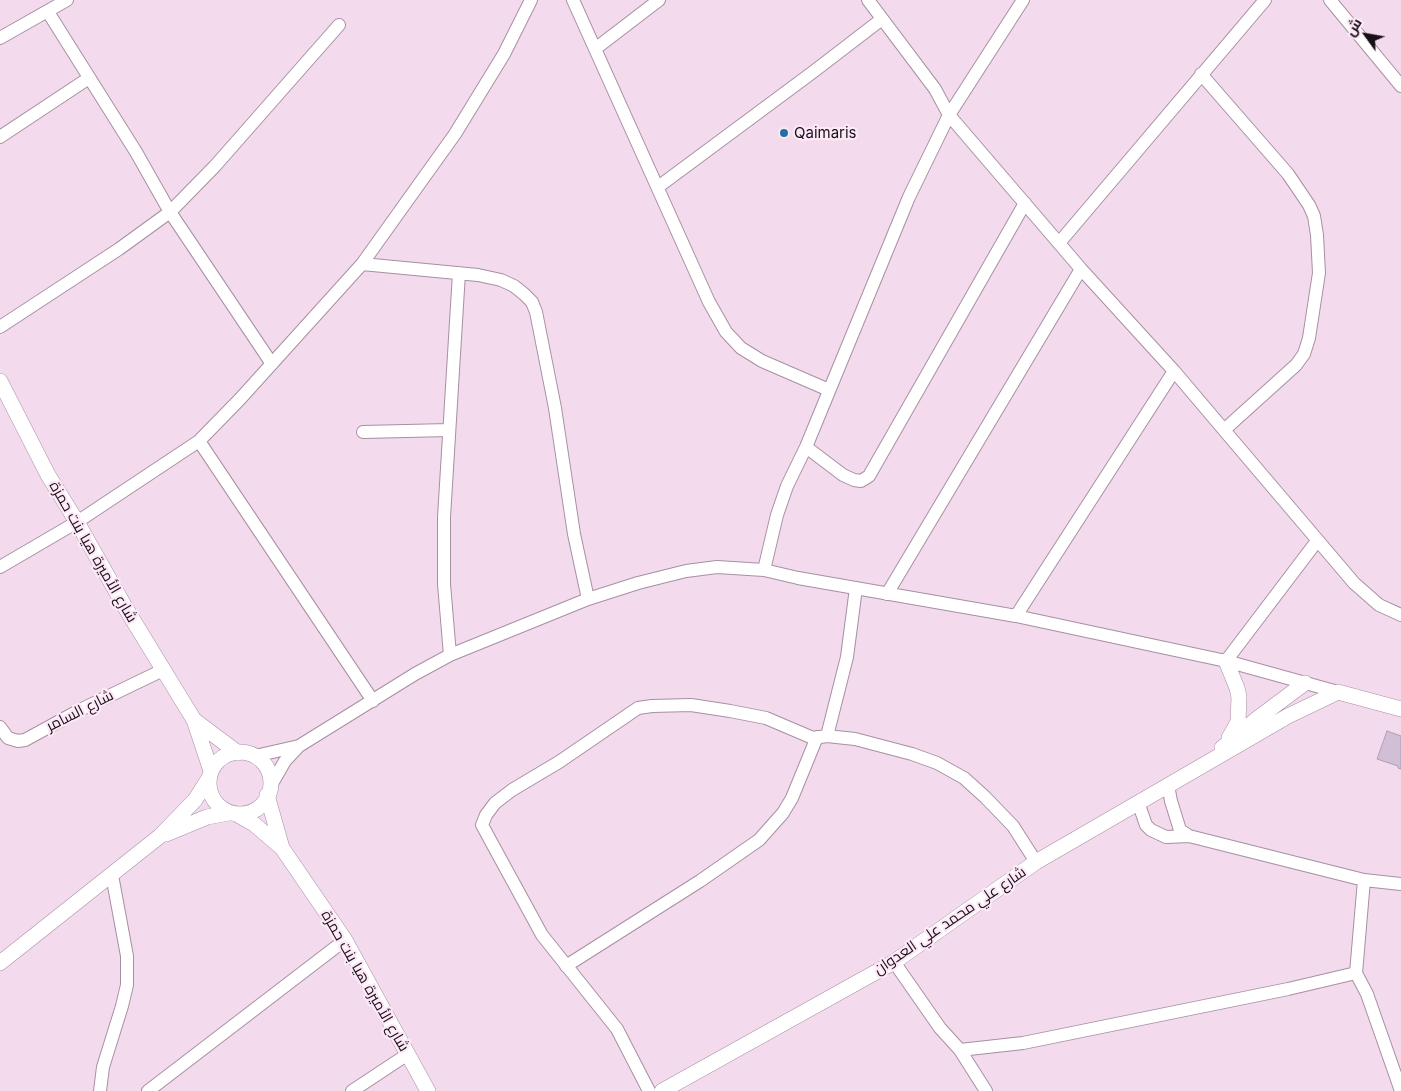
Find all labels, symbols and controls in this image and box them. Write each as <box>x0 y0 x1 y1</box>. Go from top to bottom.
north arrow <box>1341 10 1391 60</box>
text: ش <box>1341 15 1365 39</box>
place label: Qaimaris <box>794 124 857 142</box>
marker: Qaimaris <box>778 127 790 139</box>
street label: شارع الأميرة هيا بنت حمزة <box>45 478 141 626</box>
street label: شارع السامر <box>43 686 117 736</box>
street label: شارع علي محمد علي العدوان <box>870 863 1030 979</box>
street label: شارع الأميرة هيا بنت حمزة <box>317 907 413 1055</box>

